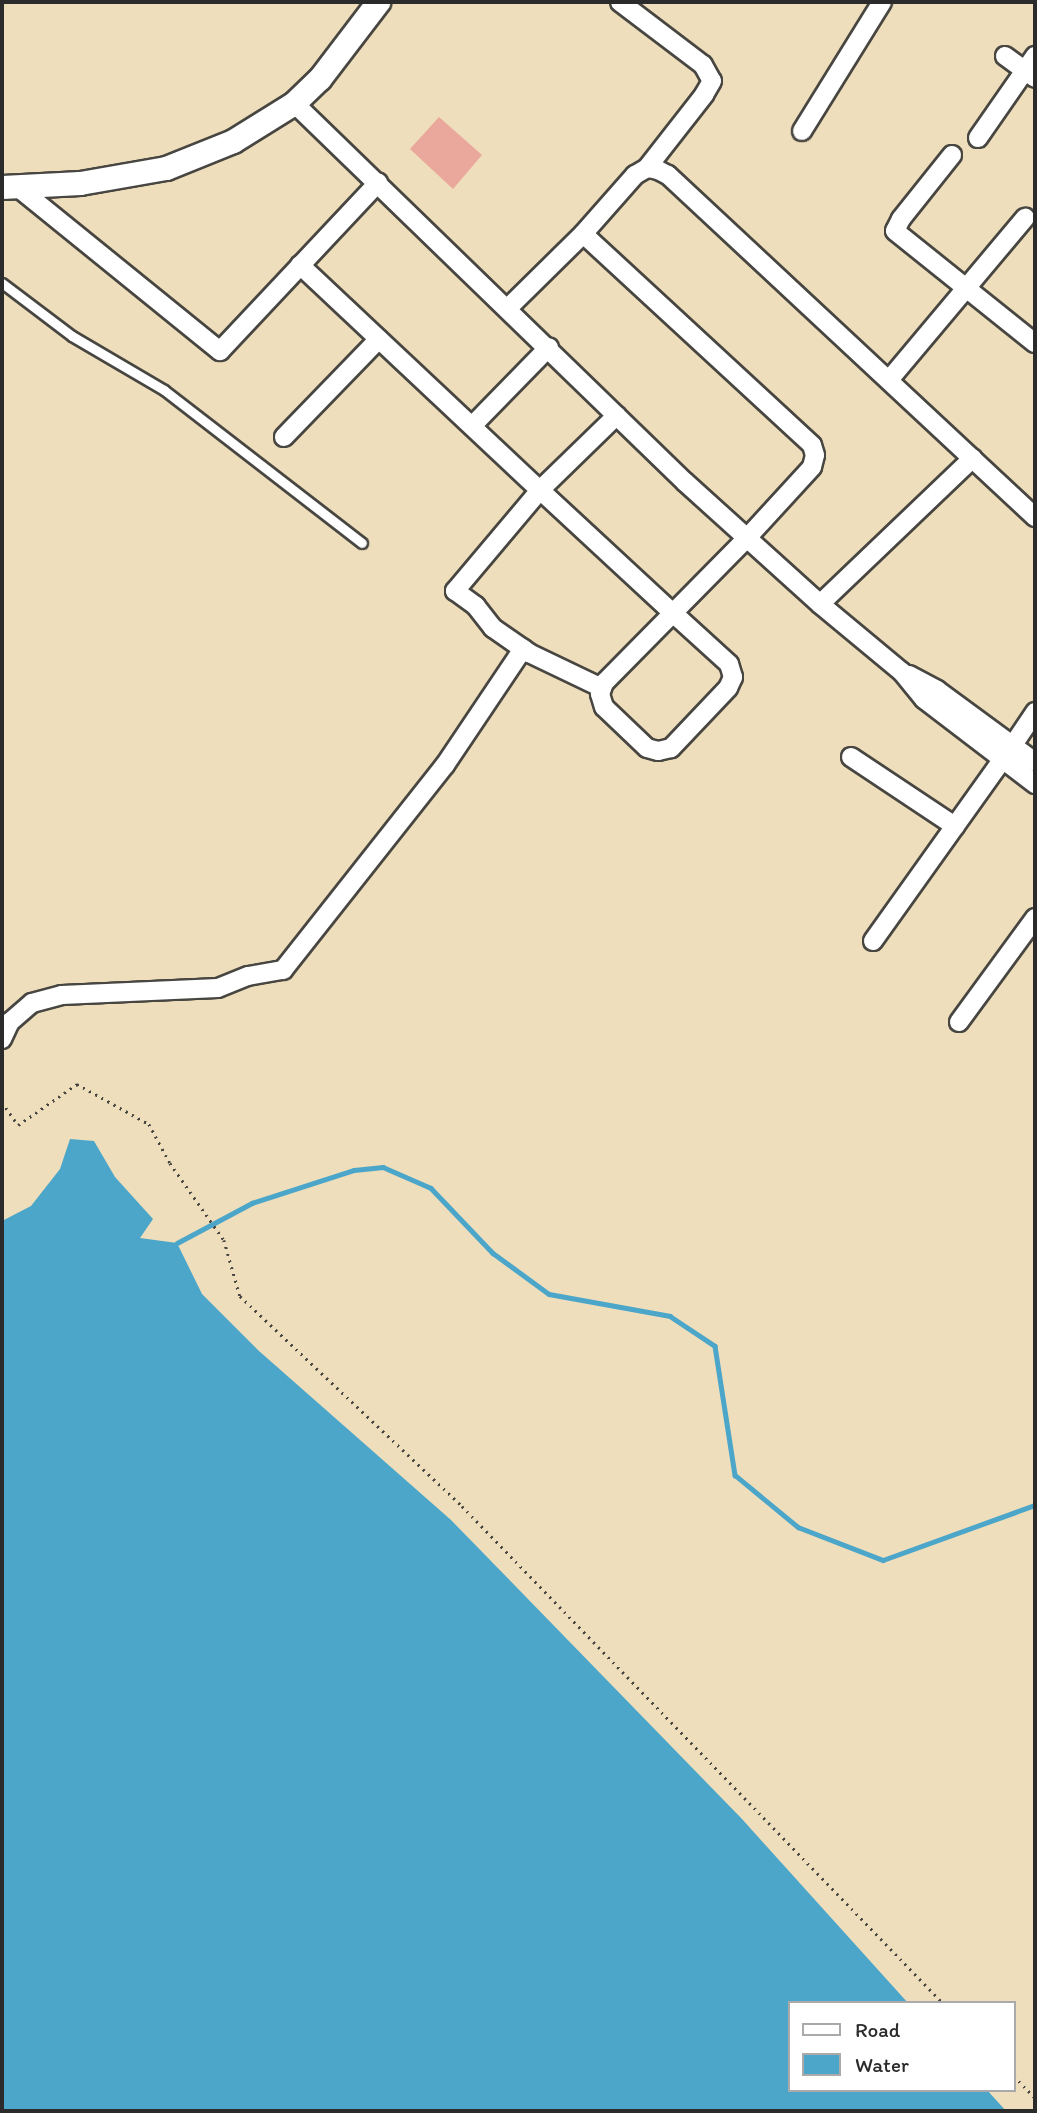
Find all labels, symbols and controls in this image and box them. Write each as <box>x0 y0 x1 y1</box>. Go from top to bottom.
legend <box>788 2001 1016 2092</box>
text: Road <box>855 2017 900 2042</box>
text: Water <box>855 2052 909 2077</box>

